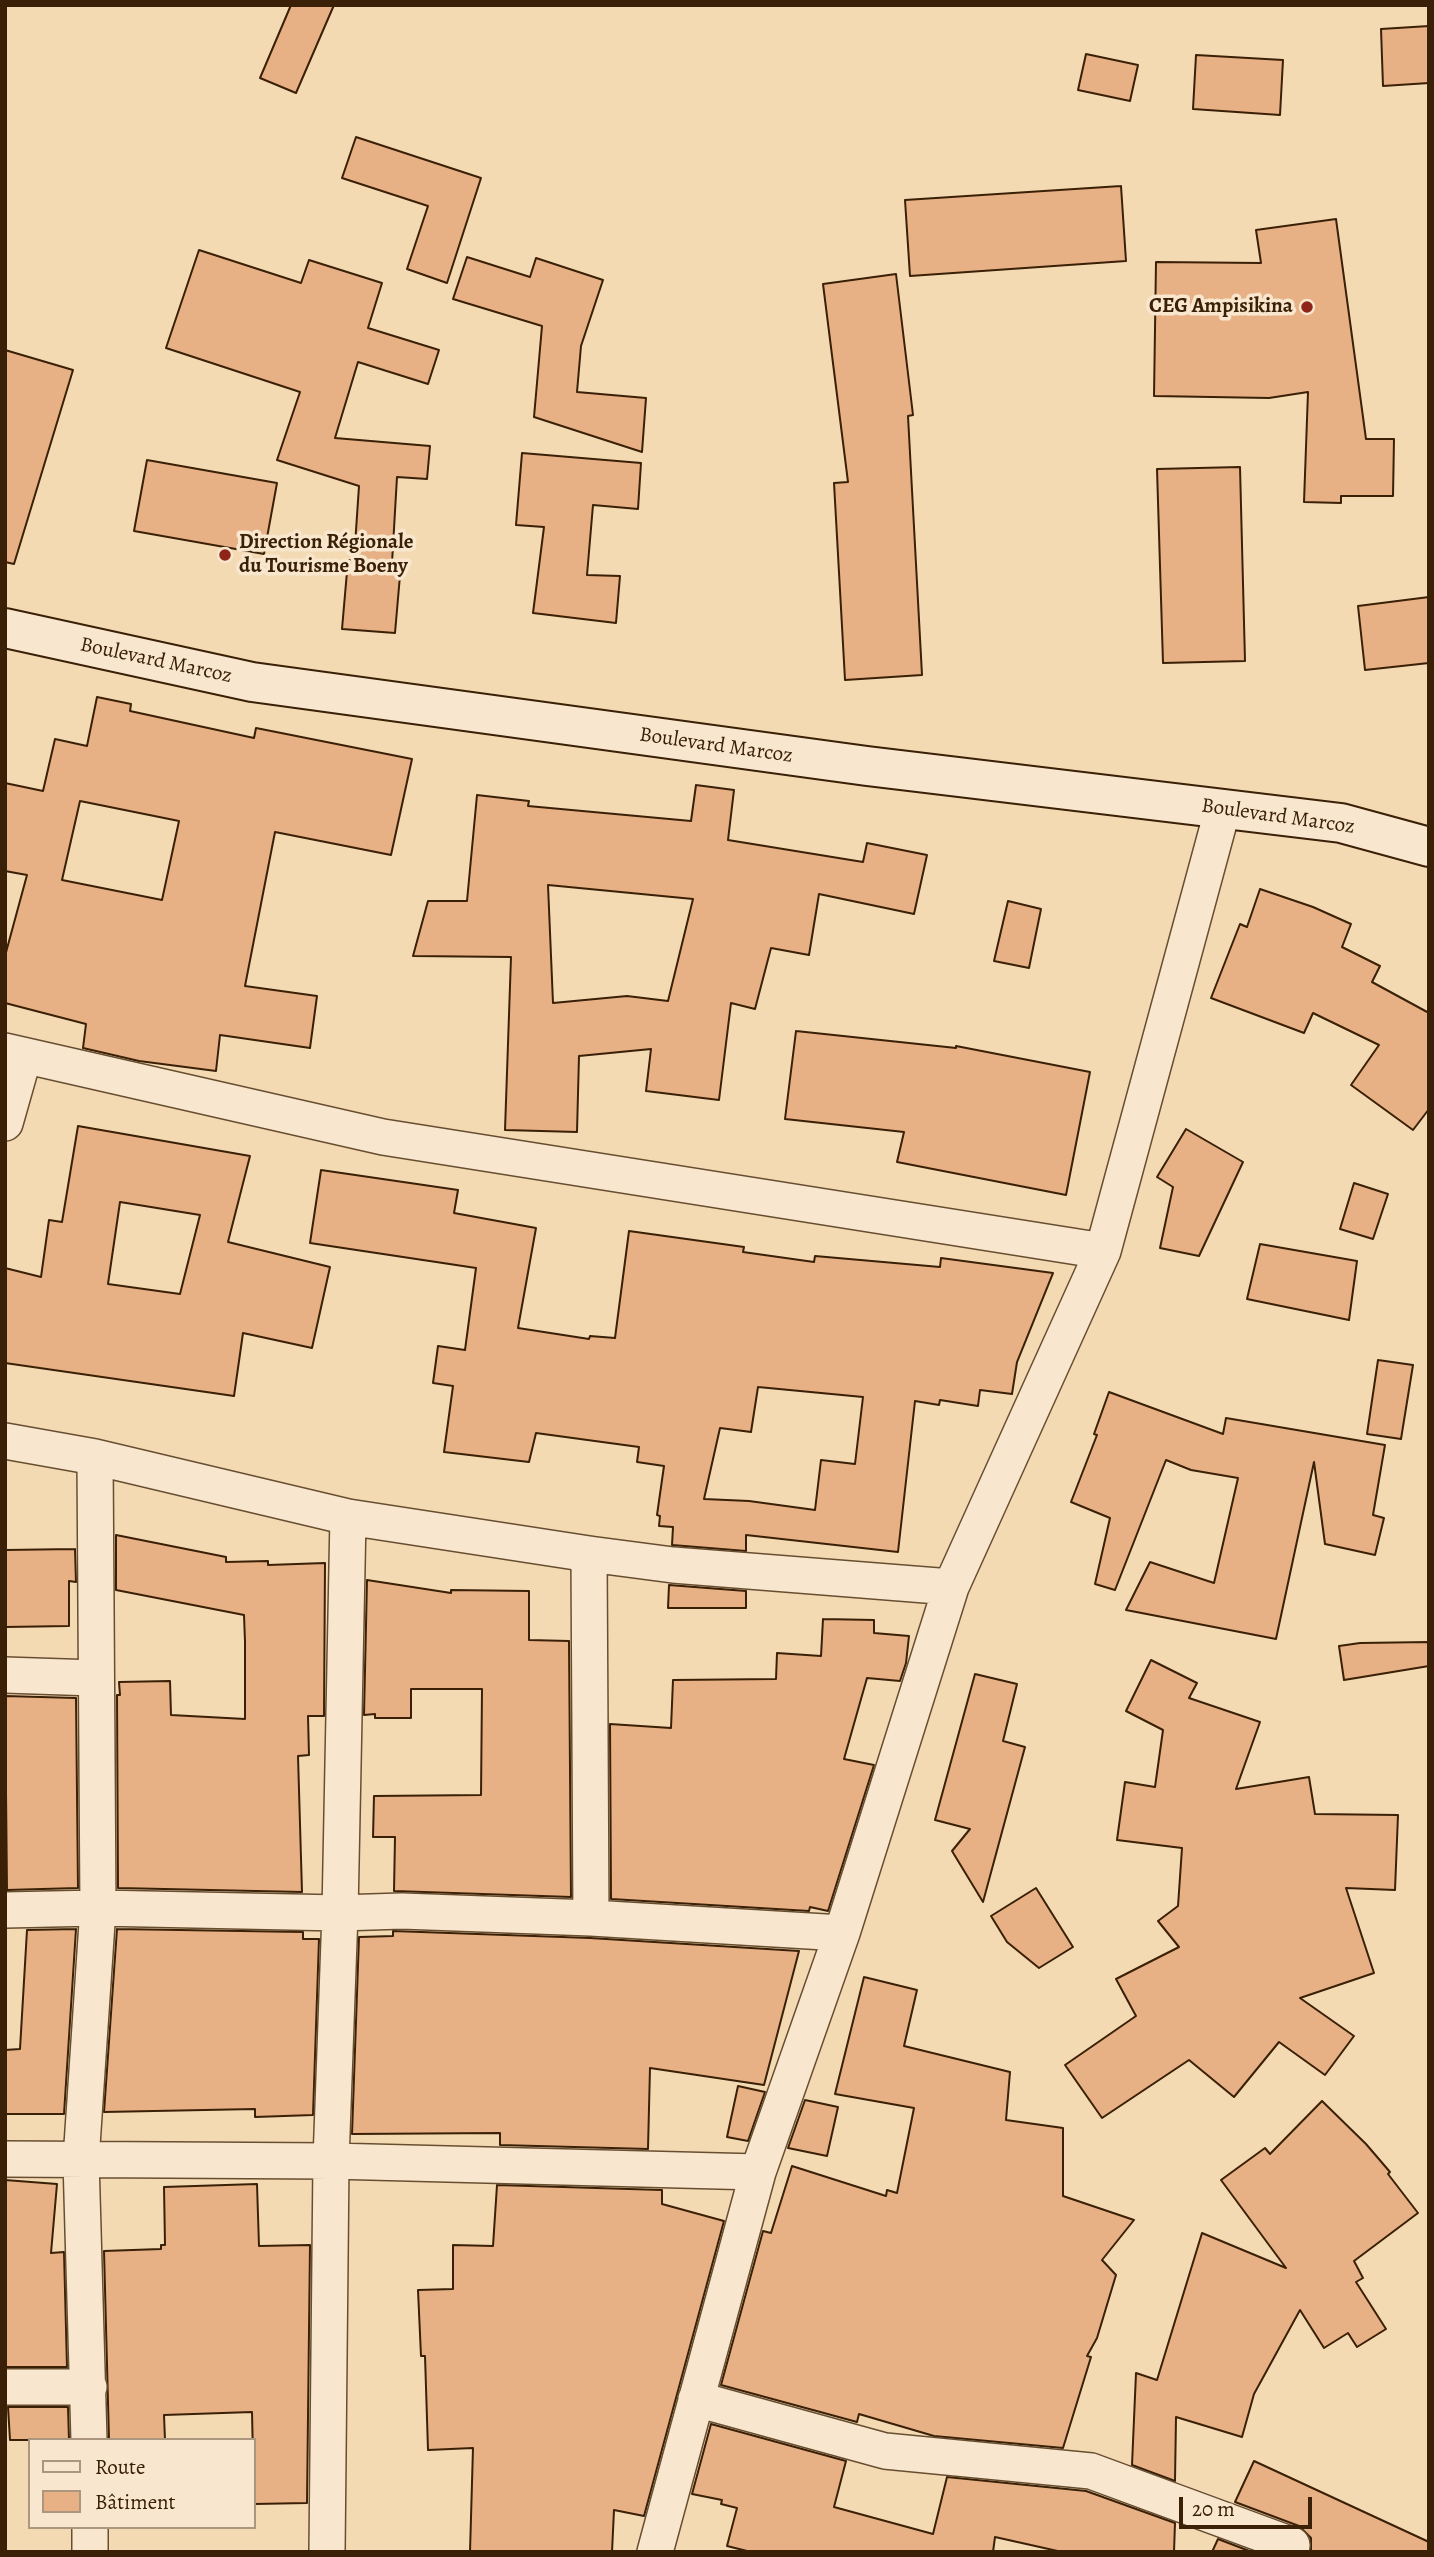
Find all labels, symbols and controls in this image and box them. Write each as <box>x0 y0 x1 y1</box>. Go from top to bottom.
place label: CEG Ampisikina <box>1149 294 1293 320</box>
marker: CEG Ampisikina <box>1299 299 1315 315</box>
place label: Direction Régionale du Tourisme Boeny <box>239 530 413 580</box>
marker: Direction Régionale du Tourisme Boeny <box>217 547 233 563</box>
street label: Boulevard Marcoz <box>78 633 234 689</box>
street label: Boulevard Marcoz <box>638 723 794 769</box>
street label: Boulevard Marcoz <box>1200 794 1356 840</box>
legend <box>28 2438 256 2529</box>
text: Route <box>95 2453 145 2481</box>
scale bar <box>1182 2484 1315 2528</box>
text: Bâtiment <box>95 2488 176 2516</box>
text: 20 m <box>1192 2495 1235 2523</box>

